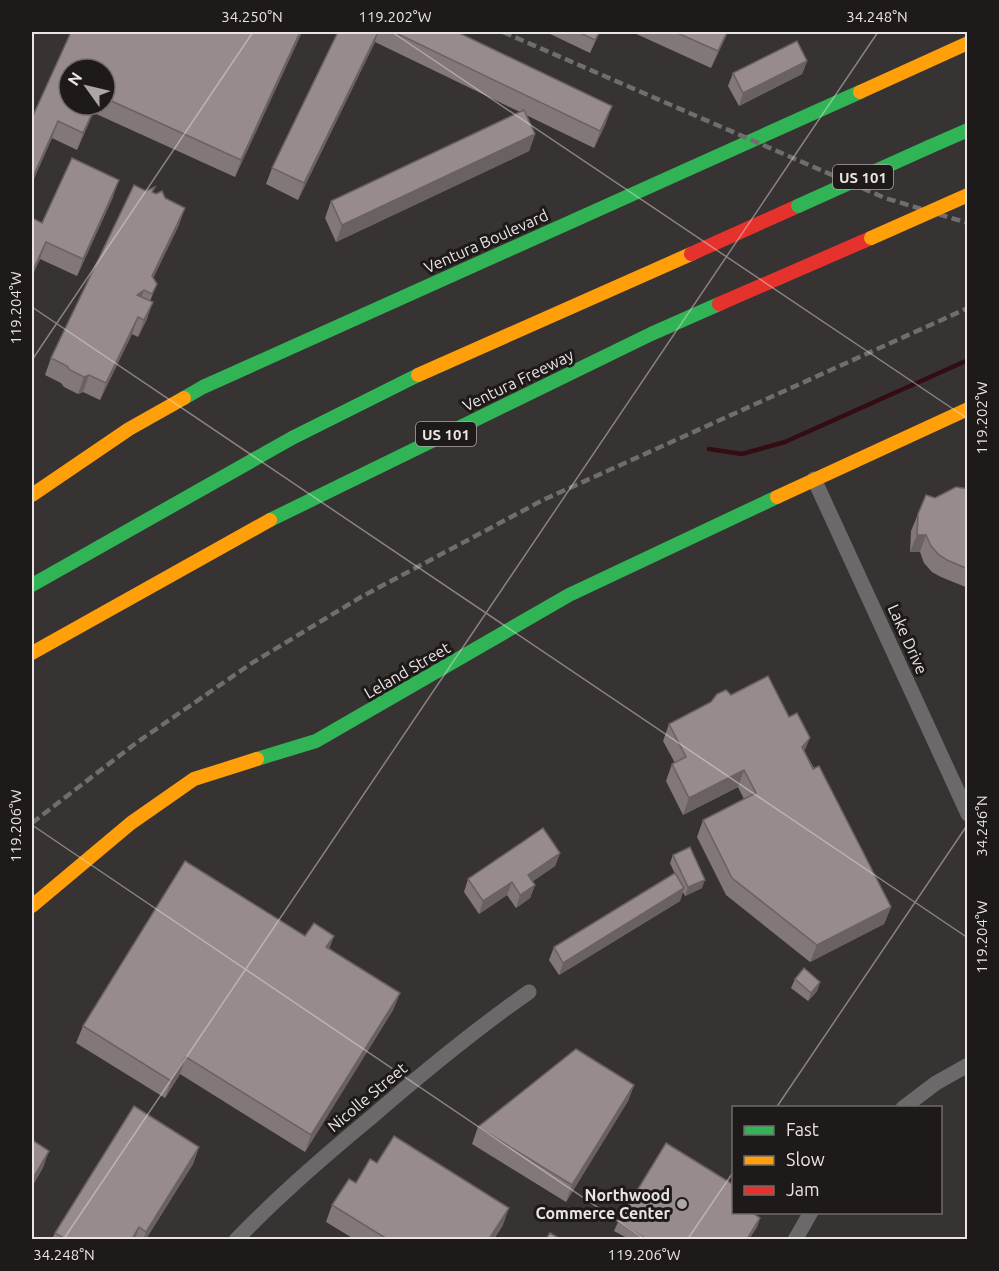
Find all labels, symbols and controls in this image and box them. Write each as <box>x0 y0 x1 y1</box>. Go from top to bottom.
text: 34.250°N <box>221 8 283 25</box>
text: 119.202°W <box>358 8 432 25</box>
text: 34.248°N <box>846 8 908 25</box>
north arrow <box>57 57 117 117</box>
text: N <box>64 69 85 89</box>
road number: US 101 <box>833 165 893 189</box>
street label: Ventura Boulevard <box>421 206 551 276</box>
text: 119.204°W <box>7 271 24 345</box>
street label: Ventura Freeway <box>460 345 577 415</box>
text: 119.202°W <box>973 381 990 455</box>
road number: US 101 <box>416 422 476 446</box>
street label: Lake Drive <box>885 601 931 677</box>
street label: Leland Street <box>361 638 454 702</box>
text: 119.206°W <box>7 789 24 863</box>
text: 34.246°N <box>973 795 990 857</box>
text: 119.204°W <box>973 900 990 974</box>
street label: Nicolle Street <box>324 1058 411 1135</box>
legend <box>732 1106 942 1214</box>
text: Fast <box>786 1119 819 1139</box>
text: Slow <box>786 1149 825 1169</box>
text: Jam <box>786 1179 820 1199</box>
place label: Northwood Commerce Center <box>535 1186 670 1222</box>
marker: Northwood Commerce Center <box>675 1197 689 1211</box>
text: 34.248°N <box>33 1246 95 1263</box>
text: 119.206°W <box>607 1246 681 1263</box>

